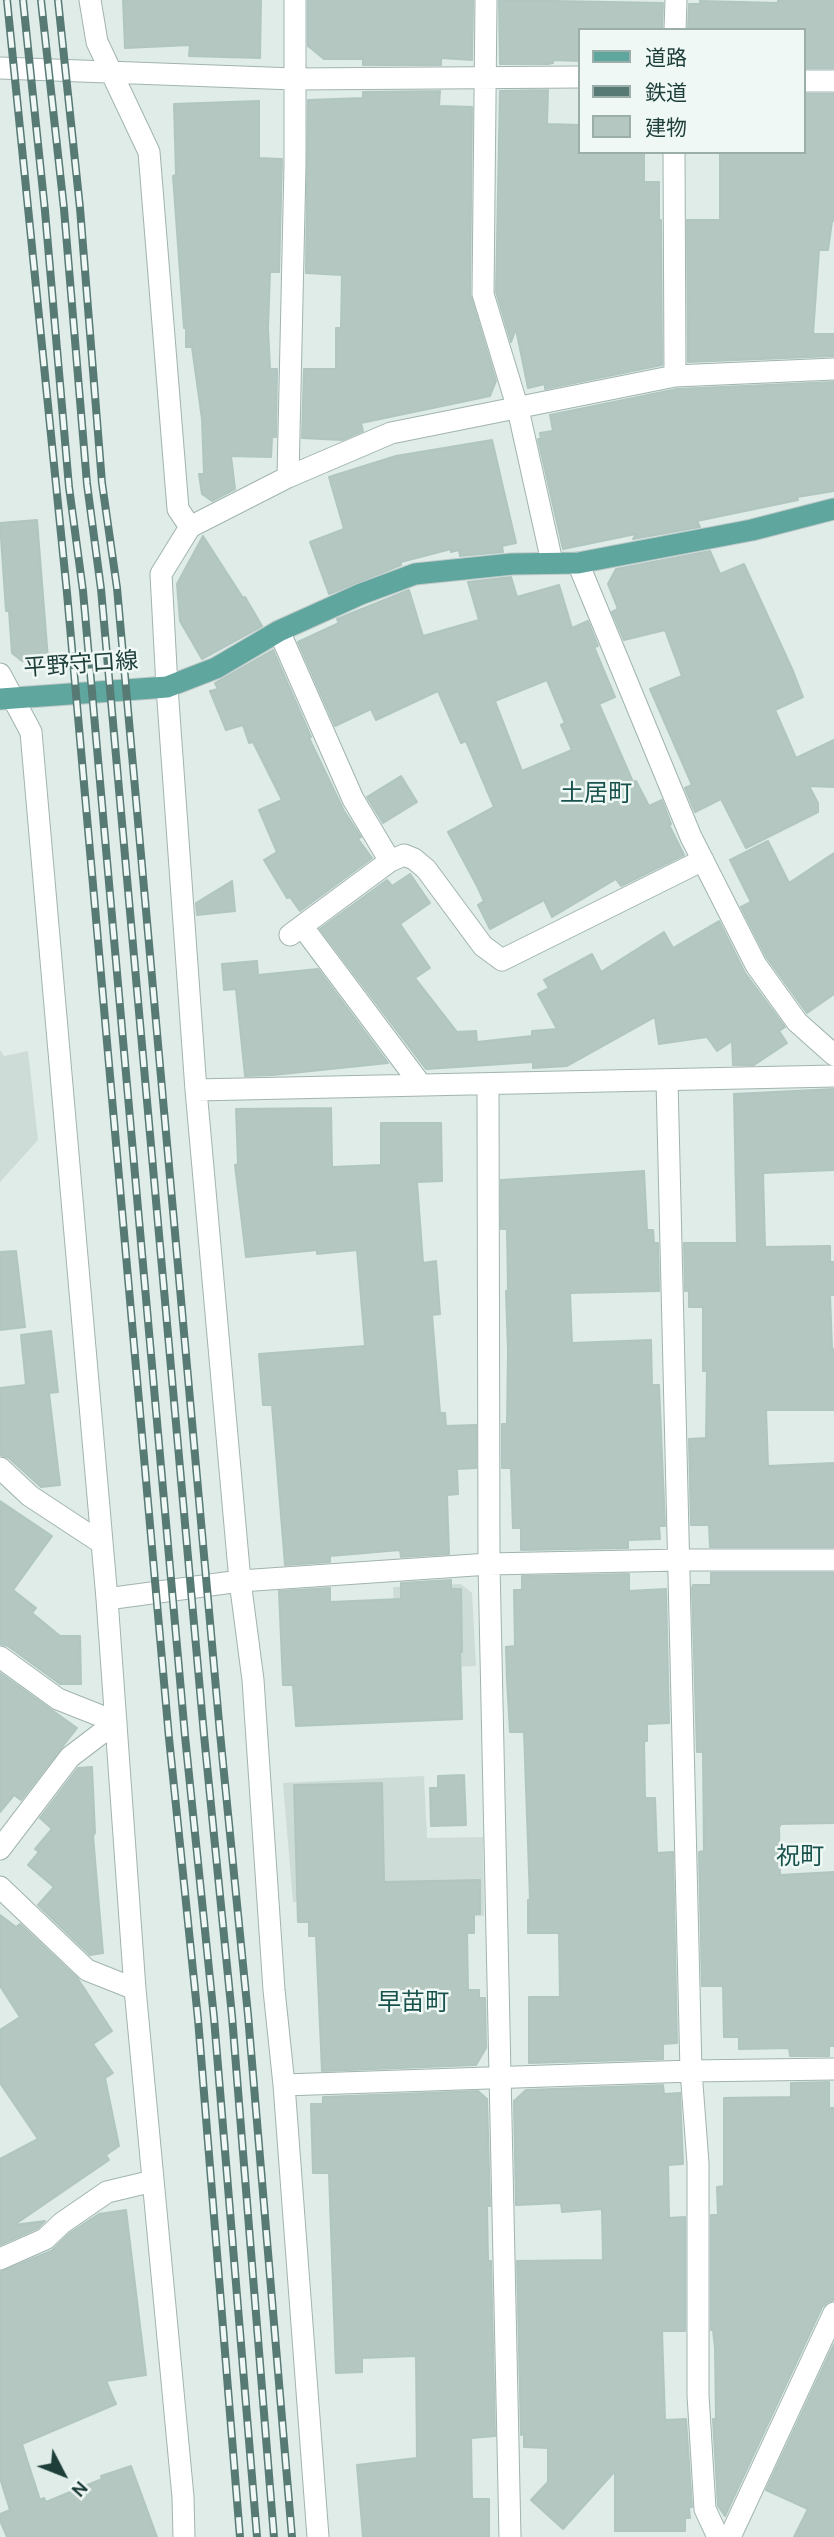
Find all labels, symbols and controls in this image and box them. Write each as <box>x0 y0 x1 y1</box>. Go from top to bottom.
legend <box>578 28 806 154</box>
text: 道路 <box>645 46 687 73</box>
text: 鉄道 <box>645 81 687 108</box>
text: 建物 <box>645 116 687 143</box>
street label: 平野守口線 <box>23 649 139 685</box>
district label: 土居町 <box>560 782 632 810</box>
district label: 祝町 <box>776 1845 824 1873</box>
district label: 早苗町 <box>377 1991 449 2019</box>
north arrow <box>28 2439 98 2509</box>
text: N <box>65 2475 92 2501</box>

